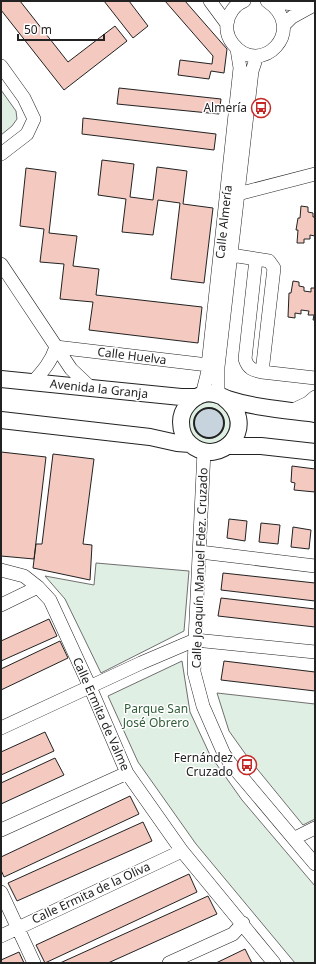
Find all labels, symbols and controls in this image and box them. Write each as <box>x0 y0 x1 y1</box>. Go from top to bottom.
scale bar <box>18 16 104 42</box>
text: 50 m <box>24 21 52 38</box>
bus stop icon: Almería <box>250 97 272 119</box>
place label: Almería <box>203 99 247 116</box>
street label: Calle Almería <box>211 184 236 260</box>
street label: Calle Huelva <box>97 343 168 368</box>
street label: Avenida la Granja <box>49 375 149 402</box>
street label: Calle Joaquín Manuel Fdez. Cruzado <box>188 467 211 669</box>
street label: Calle Ermita de Valme <box>69 654 134 773</box>
park label: Parque San José Obrero <box>122 700 189 731</box>
place label: Fernández Cruzado <box>174 749 233 780</box>
bus stop icon: Fernández Cruzado <box>236 754 258 776</box>
street label: Calle Ermita de la Oliva <box>29 858 153 928</box>

